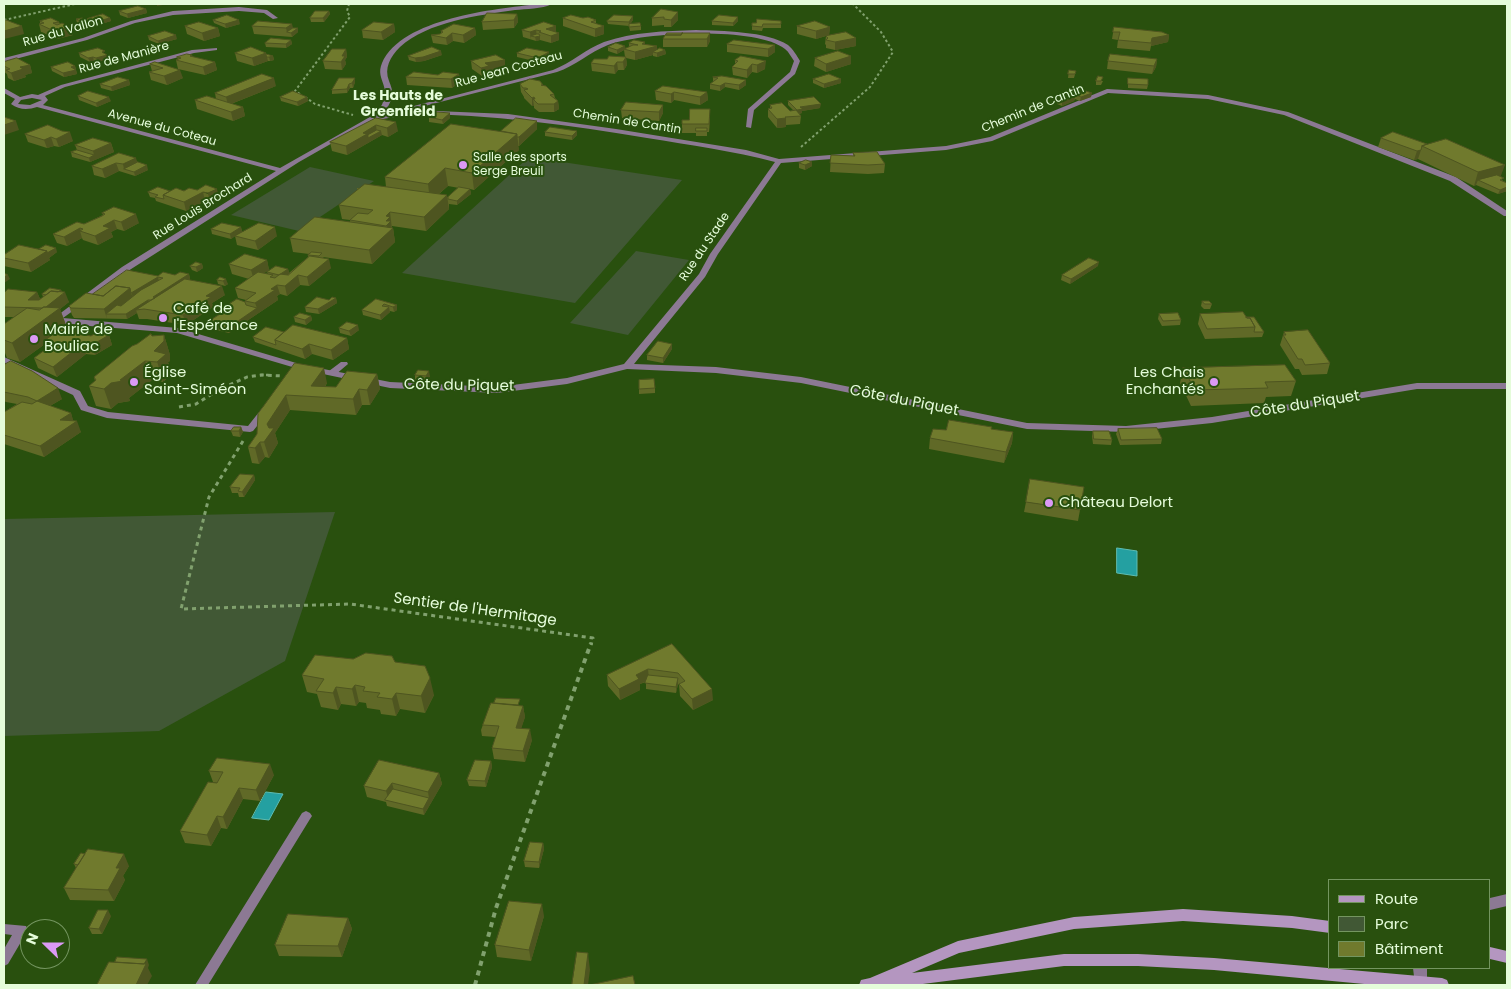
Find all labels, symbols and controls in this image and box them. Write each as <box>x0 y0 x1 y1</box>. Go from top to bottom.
street label: Rue du Vallon <box>22 14 104 50</box>
street label: Rue de Manière <box>77 39 171 77</box>
street label: Rue Jean Cocteau <box>454 49 564 91</box>
street label: Chemin de Cantin <box>980 82 1086 136</box>
district label: Les Hauts de Greenfield <box>353 88 443 120</box>
street label: Chemin de Cantin <box>572 106 682 138</box>
street label: Avenue du Coteau <box>106 107 218 149</box>
place label: Salle des sports Serge Breuil <box>473 151 567 179</box>
marker: Salle des sports Serge Breuil <box>457 159 469 171</box>
street label: Rue Louis Brochard <box>151 171 255 243</box>
street label: Rue du Stade <box>677 210 733 284</box>
place label: Café de l'Espérance <box>173 300 258 335</box>
marker: Café de l'Espérance <box>157 312 169 324</box>
place label: Mairie de Bouliac <box>44 321 113 356</box>
marker: Mairie de Bouliac <box>28 333 40 345</box>
place label: Église Saint-Siméon <box>144 364 246 399</box>
place label: Les Chais Enchantés <box>1126 364 1204 399</box>
marker: Église Saint-Siméon <box>128 376 140 388</box>
street label: Côte du Piquet <box>404 376 514 396</box>
marker: Les Chais Enchantés <box>1208 376 1220 388</box>
street label: Côte du Piquet <box>848 382 960 420</box>
street label: Côte du Piquet <box>1249 387 1361 423</box>
place label: Château Delort <box>1059 494 1173 512</box>
marker: Château Delort <box>1043 497 1055 509</box>
street label: Sentier de l'Hermitage <box>392 590 558 630</box>
legend <box>1328 879 1491 969</box>
text: Route <box>1375 888 1418 909</box>
text: Parc <box>1375 913 1409 934</box>
north arrow <box>20 919 70 969</box>
text: N <box>21 930 43 947</box>
text: Bâtiment <box>1375 938 1443 959</box>

